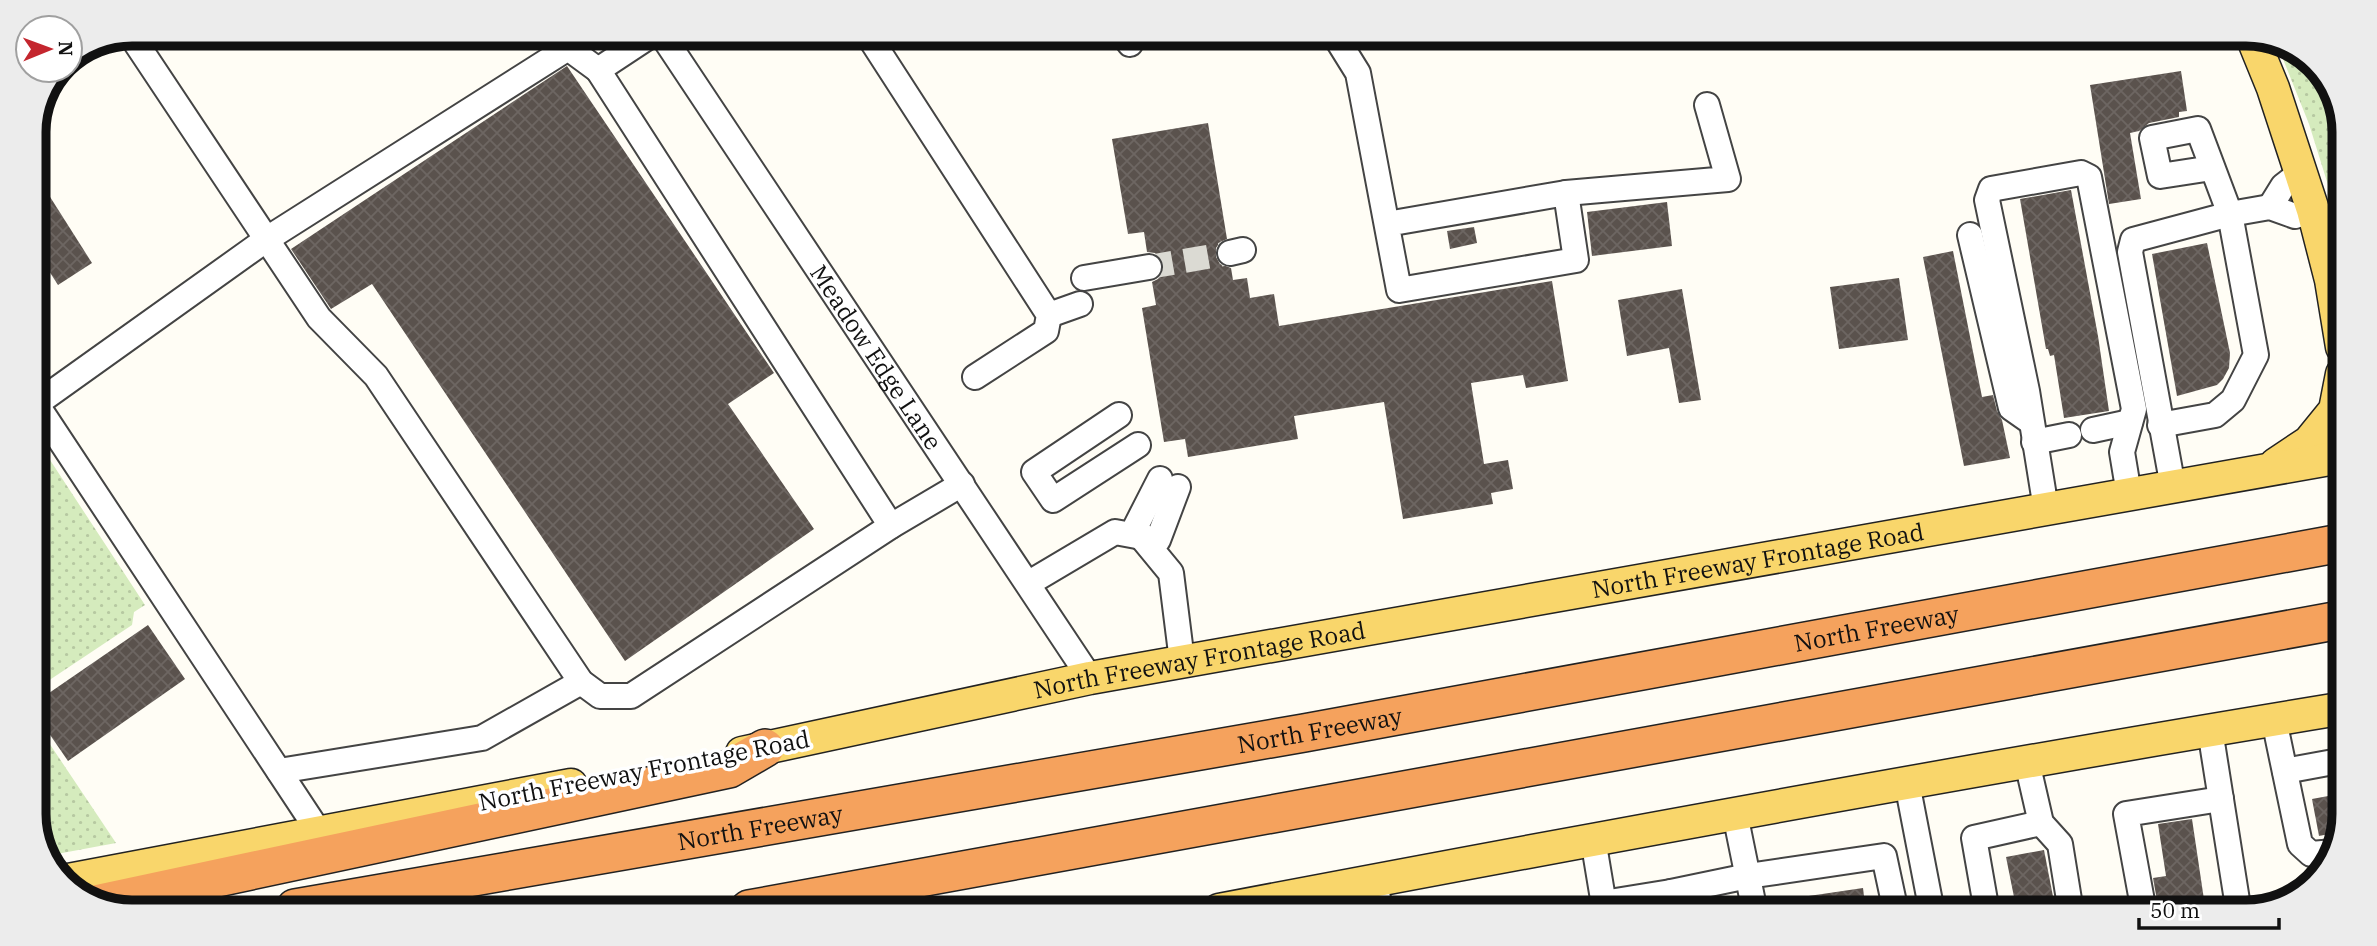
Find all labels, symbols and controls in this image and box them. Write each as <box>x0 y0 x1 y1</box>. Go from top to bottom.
north arrow <box>14 14 84 84</box>
text: N <box>54 41 78 56</box>
street label: Meadow Edge Lane <box>803 258 950 456</box>
street label: North Freeway Frontage Road <box>1589 515 1926 605</box>
street label: North Freeway <box>1791 597 1962 659</box>
street label: North Freeway Frontage Road <box>1031 614 1368 706</box>
street label: North Freeway <box>1235 699 1405 760</box>
street label: North Freeway Frontage Road <box>476 722 812 818</box>
street label: North Freeway <box>675 797 845 857</box>
scale bar <box>2139 886 2279 930</box>
text: 50 m <box>2150 896 2200 924</box>

